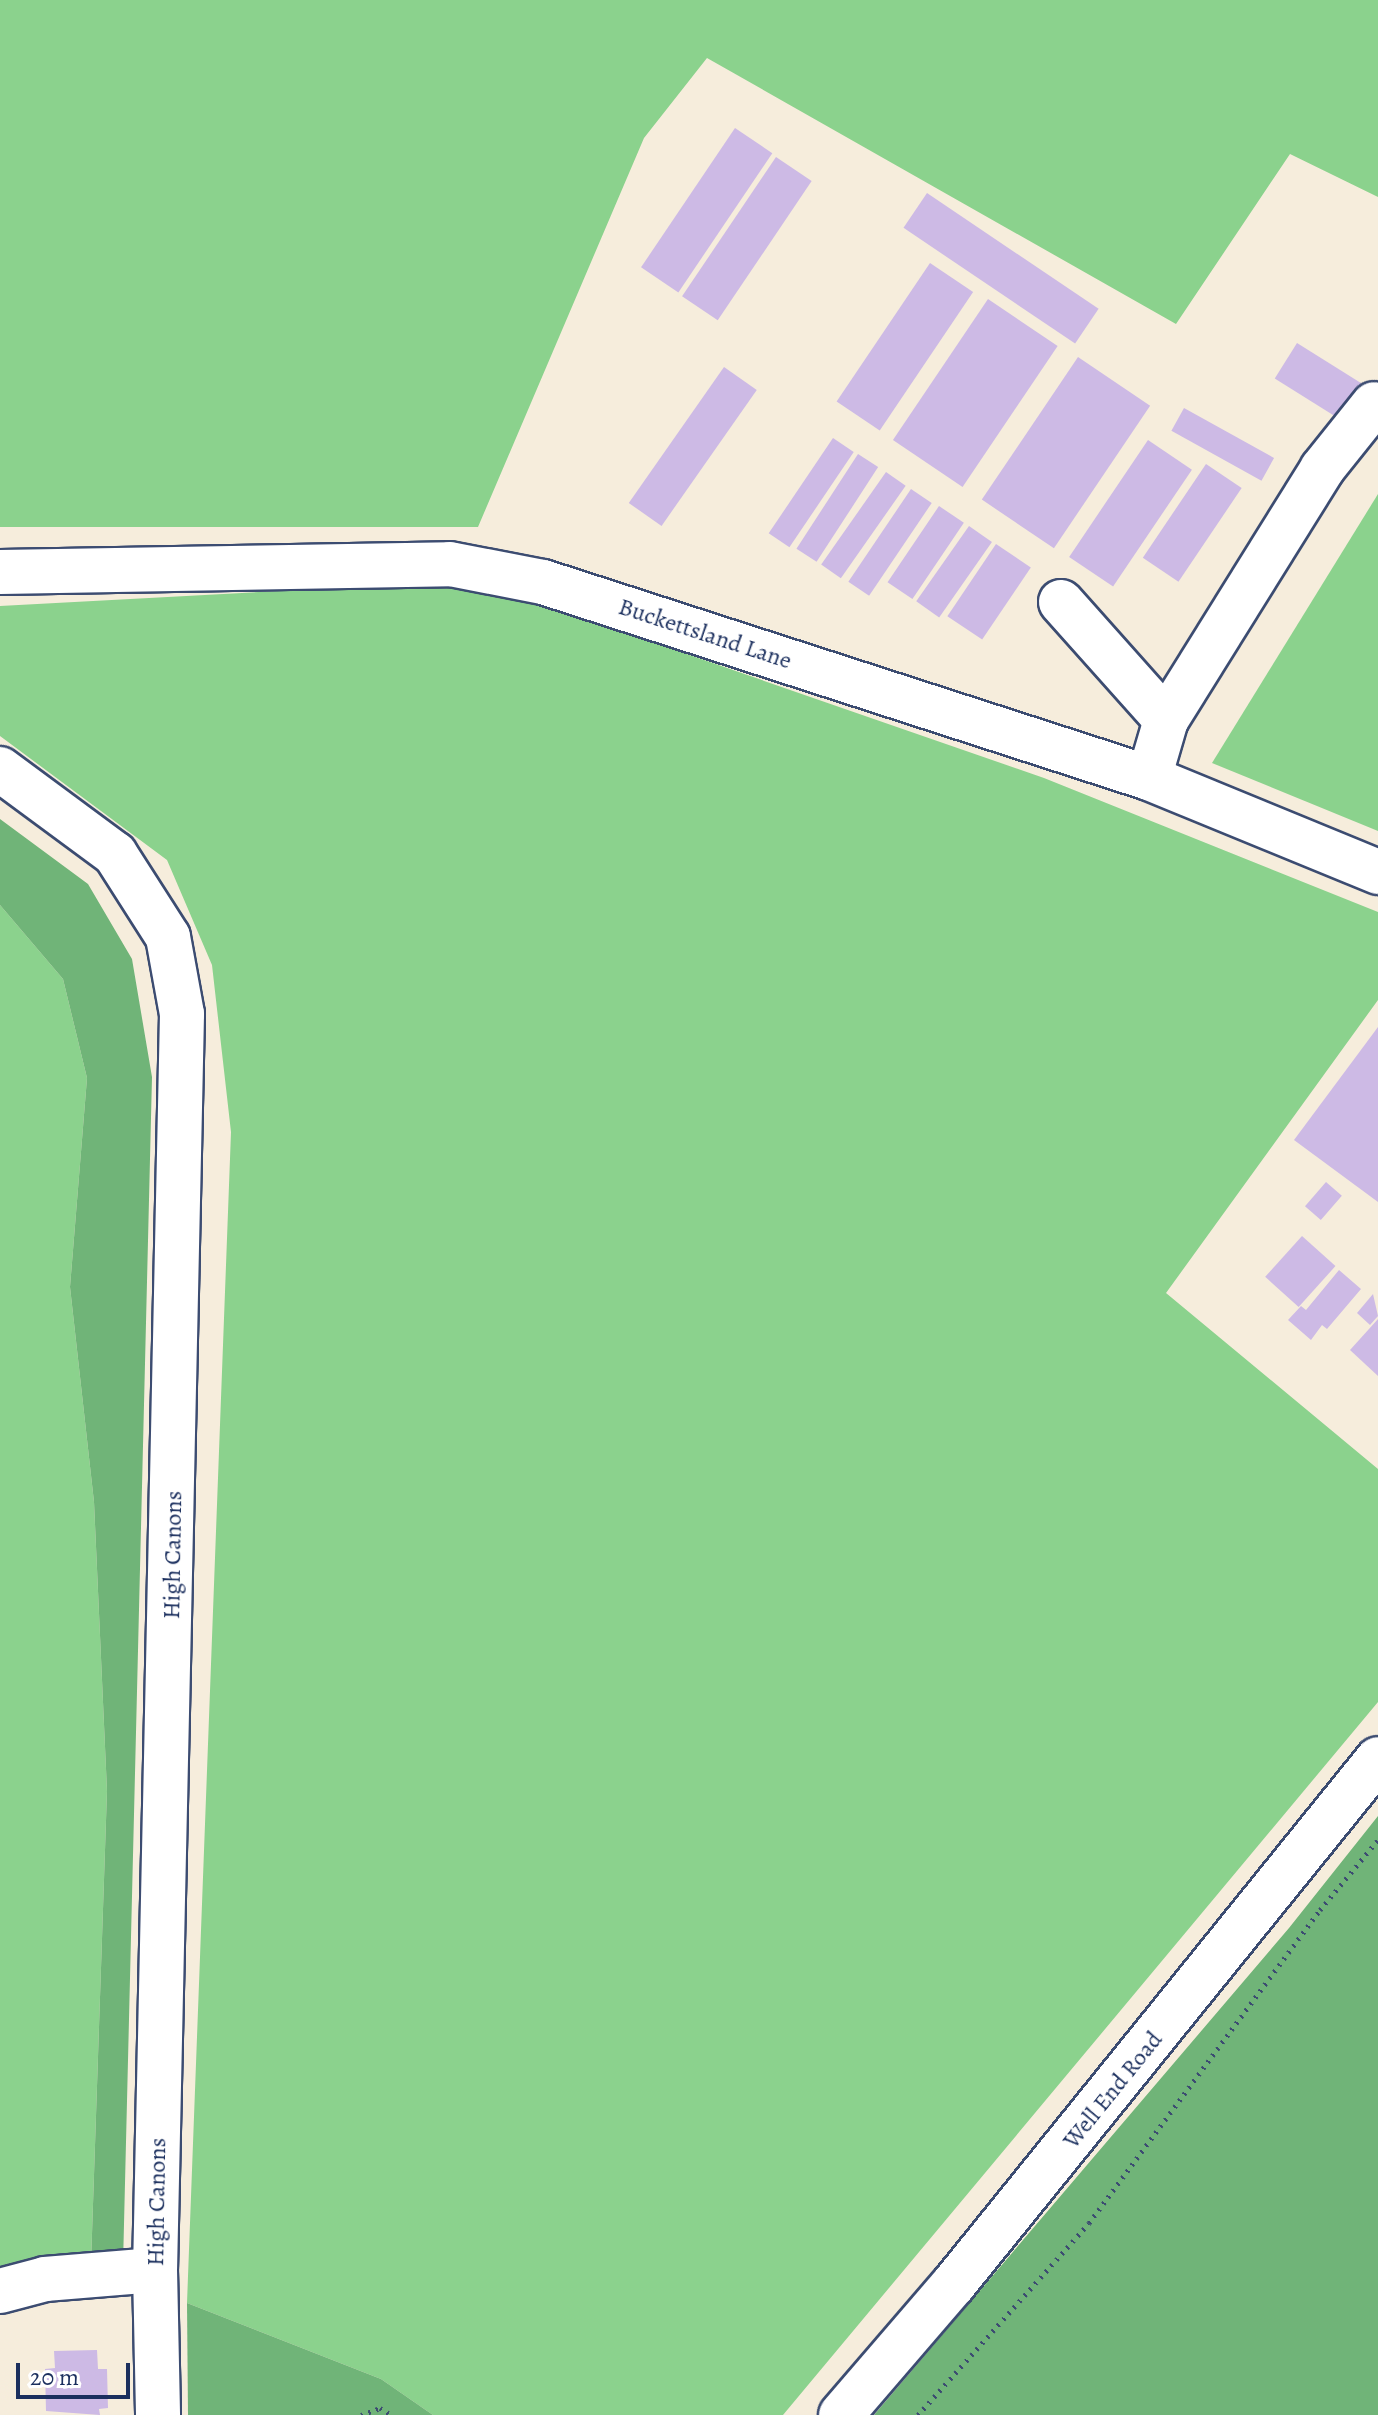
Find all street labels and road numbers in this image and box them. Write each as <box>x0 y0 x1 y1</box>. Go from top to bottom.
street label: Buckettsland Lane <box>615 592 795 676</box>
street label: High Canons <box>157 1491 189 1619</box>
street label: Well End Road <box>1057 2026 1169 2154</box>
street label: High Canons <box>141 2138 173 2266</box>

